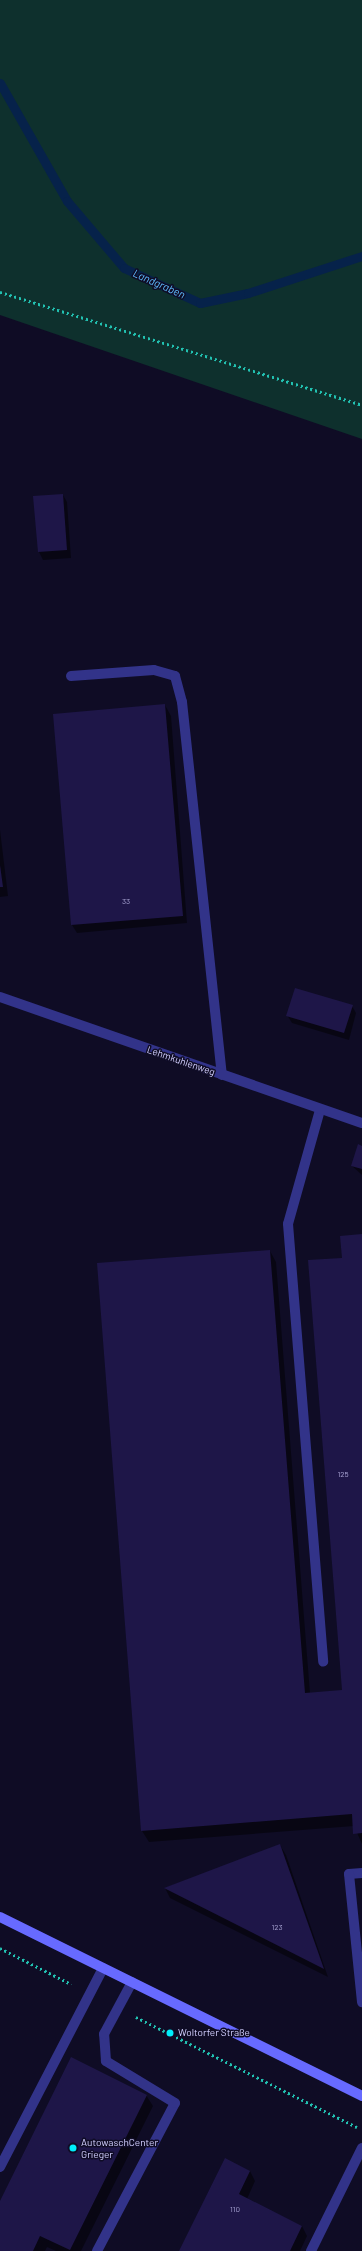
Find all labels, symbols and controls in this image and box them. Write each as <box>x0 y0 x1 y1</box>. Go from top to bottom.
water label: Landgraben <box>131 267 187 301</box>
house number: 33 <box>122 897 130 907</box>
street label: Lehmkuhlenweg <box>145 1044 217 1078</box>
house number: 125 <box>337 1470 349 1480</box>
house number: 123 <box>271 1923 283 1933</box>
place label: Woltorfer Straße <box>178 2027 250 2039</box>
marker: Woltorfer Straße <box>165 2028 175 2038</box>
place label: AutowaschCenter Grieger <box>81 2136 158 2160</box>
marker: AutowaschCenter Grieger <box>68 2143 78 2153</box>
house number: 110 <box>230 2205 240 2215</box>

